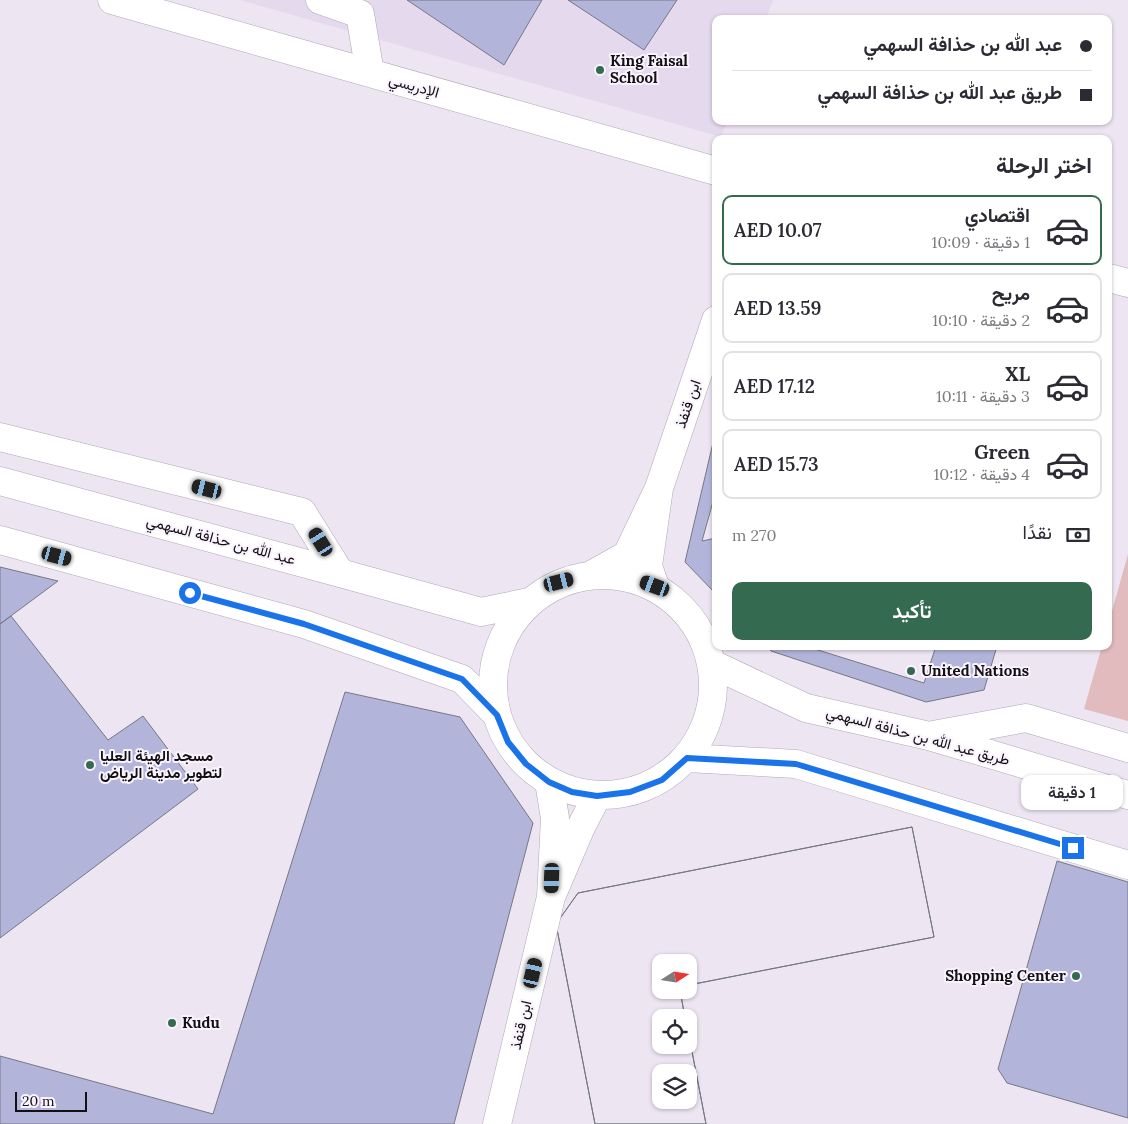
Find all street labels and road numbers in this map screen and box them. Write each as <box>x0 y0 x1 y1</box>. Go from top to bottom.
street label: الإدريسي <box>386 69 441 106</box>
street label: ابن قنفذ <box>670 377 706 431</box>
street label: عبد الله بن حذافة السهمي <box>143 510 298 572</box>
street label: طريق عبد الله بن حذافة السهمي <box>823 702 1012 773</box>
street label: ابن قنفذ <box>506 998 536 1052</box>

